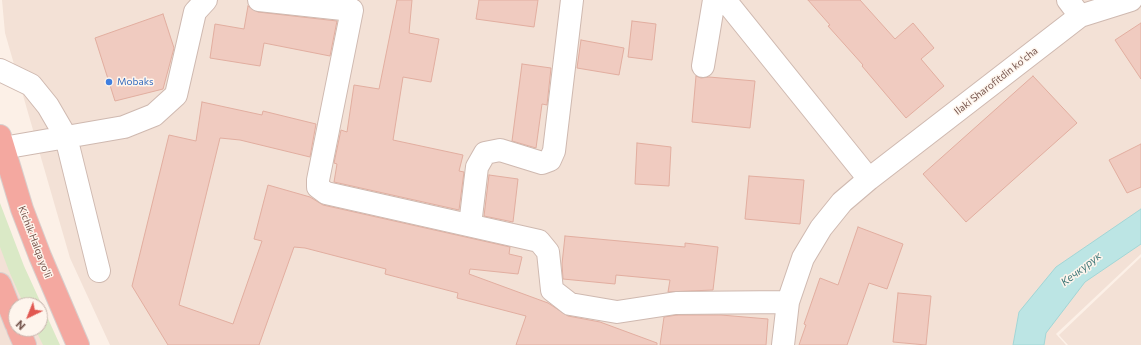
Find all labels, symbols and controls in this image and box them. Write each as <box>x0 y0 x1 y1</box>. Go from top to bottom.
street label: Ilaki Sharofitdin ko'cha <box>952 45 1040 117</box>
place label: Mobaks <box>117 76 154 88</box>
marker: Mobaks <box>104 77 114 87</box>
street label: Kichik Halqa yo'li <box>16 204 54 280</box>
water label: Кечкурук <box>1058 249 1104 289</box>
north arrow <box>8 297 48 337</box>
text: N <box>13 318 28 333</box>

